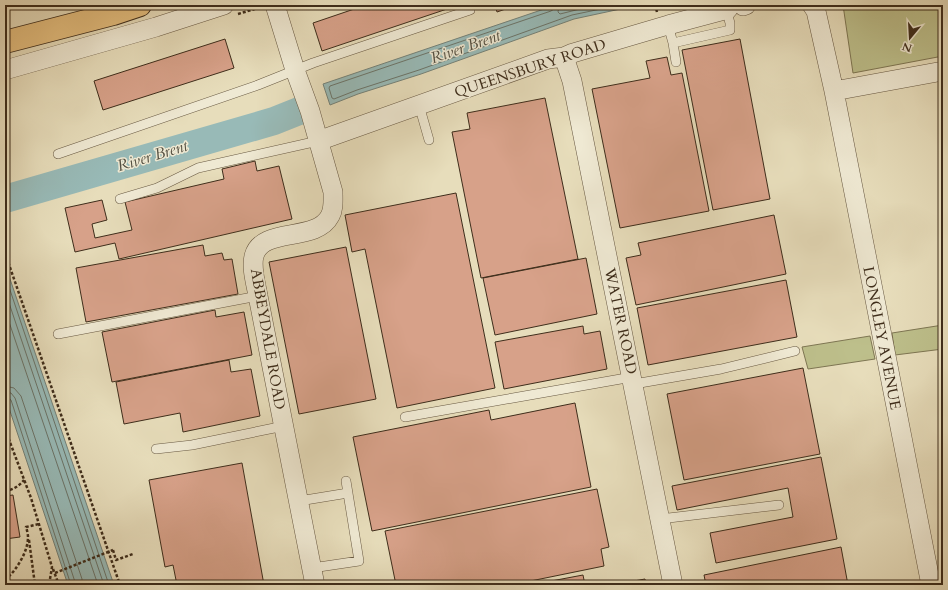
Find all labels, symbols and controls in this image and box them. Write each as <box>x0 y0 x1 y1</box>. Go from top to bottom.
north arrow <box>890 18 930 58</box>
water label: River Brent <box>427 25 504 69</box>
street label: QUEENSBURY ROAD <box>452 34 608 102</box>
text: N <box>900 38 914 56</box>
water label: River Brent <box>114 135 191 177</box>
street label: WATER ROAD <box>600 265 642 376</box>
street label: LONGLEY AVENUE <box>858 265 906 411</box>
street label: ABBEYDALE ROAD <box>246 267 290 411</box>

